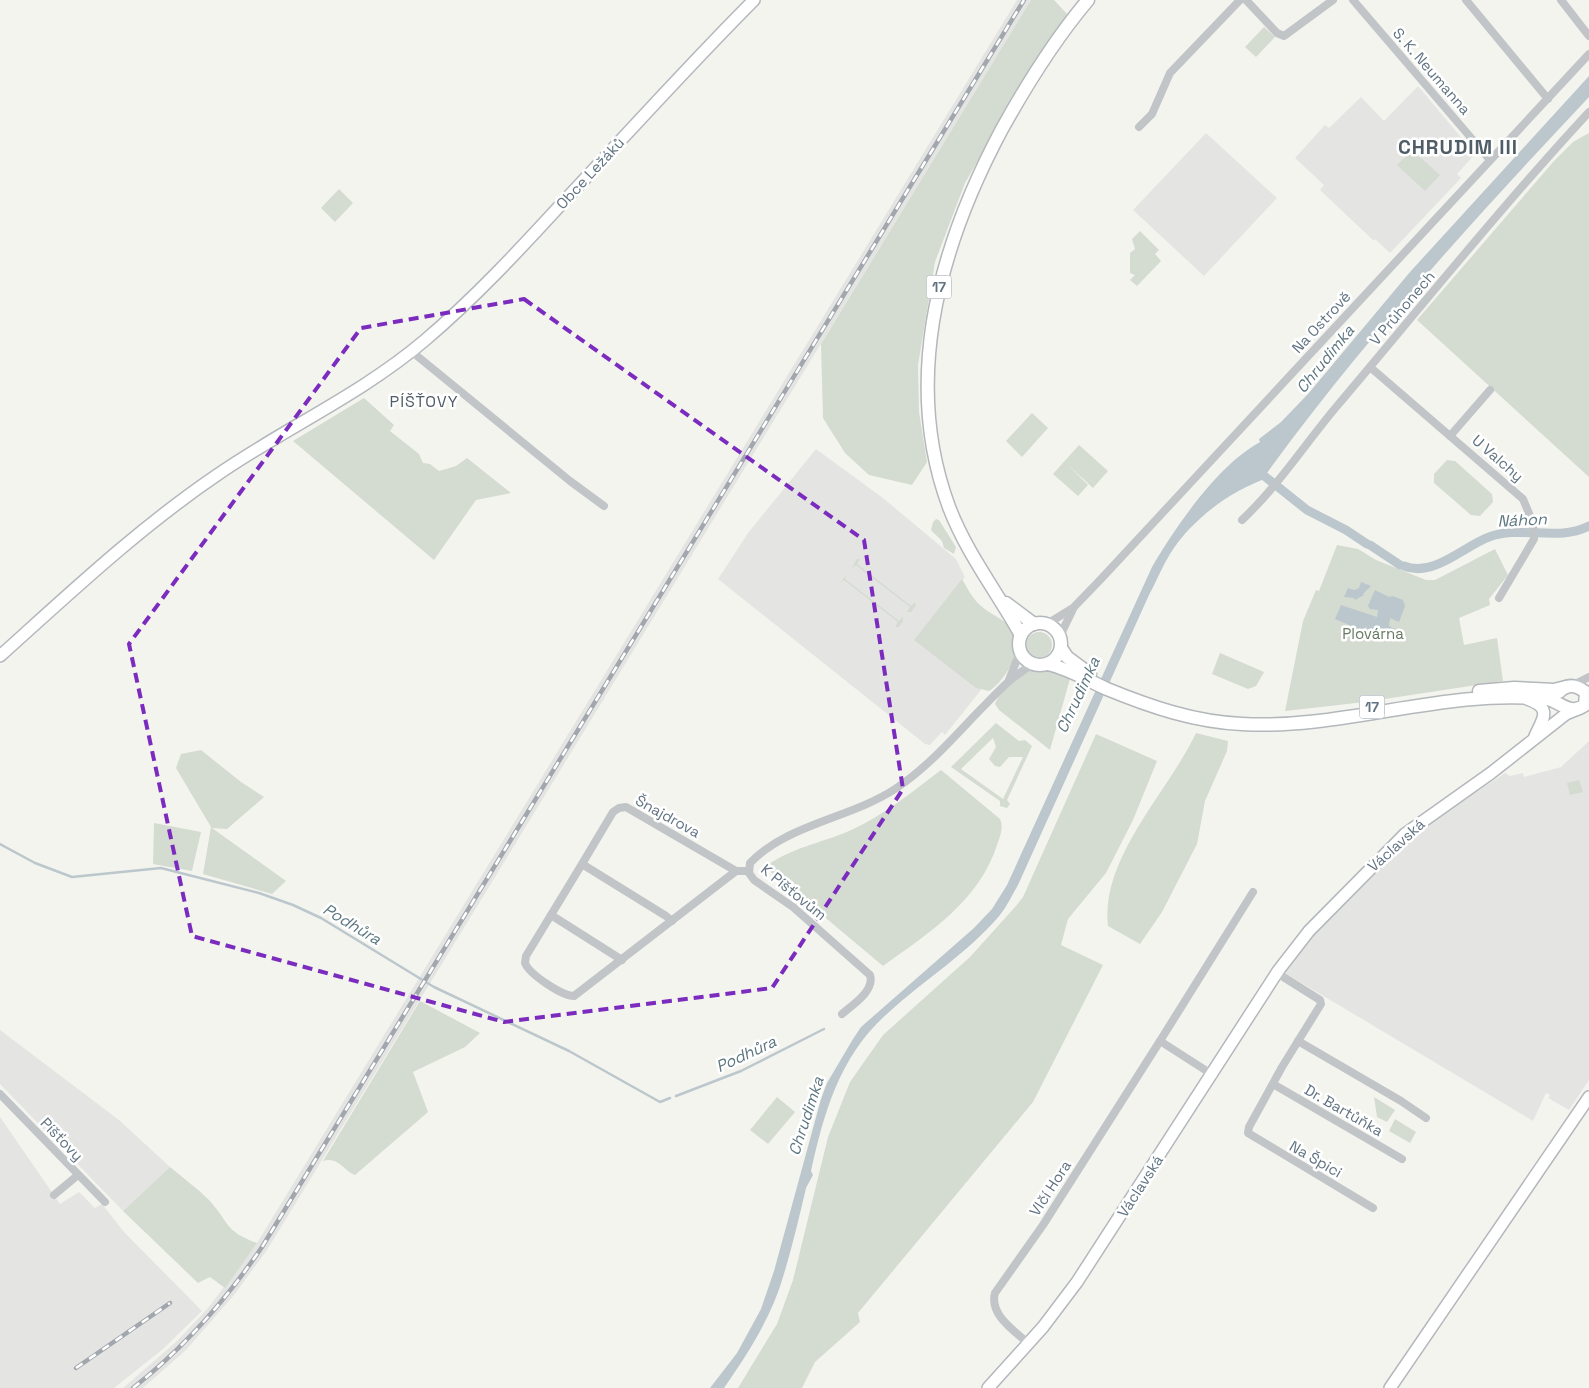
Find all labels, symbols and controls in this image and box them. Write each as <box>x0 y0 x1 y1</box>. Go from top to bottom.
street label: S. K. Neumanna <box>1389 24 1475 119</box>
street label: Obce Ležáků <box>552 133 628 213</box>
district label: CHRUDIM III <box>1398 134 1518 160</box>
street label: V Průhonech <box>1365 267 1439 349</box>
road number: 17 <box>926 276 952 298</box>
street label: Na Ostrově <box>1287 287 1355 357</box>
water label: Chrudimka <box>1291 320 1359 397</box>
district label: PÍŠŤOVY <box>390 391 458 412</box>
street label: U Valchy <box>1468 431 1528 485</box>
water label: Náhon <box>1497 508 1548 532</box>
park label: Plovárna <box>1342 624 1404 643</box>
water label: Chrudimka <box>1051 653 1105 736</box>
road number: 17 <box>1360 696 1384 719</box>
street label: Šnajdrova <box>632 790 704 842</box>
street label: Václavská <box>1364 814 1429 876</box>
street label: K Píšťovům <box>757 860 831 924</box>
water label: Podhůra <box>319 899 386 950</box>
water label: Podhůra <box>713 1031 780 1077</box>
water label: Chrudimka <box>783 1073 829 1158</box>
street label: Dr. Bartůňka <box>1301 1080 1387 1140</box>
street label: Píšťovy <box>37 1113 87 1165</box>
street label: Na Špici <box>1286 1136 1346 1182</box>
street label: Václavská <box>1113 1151 1167 1221</box>
street label: Vlčí Hora <box>1025 1156 1075 1219</box>

